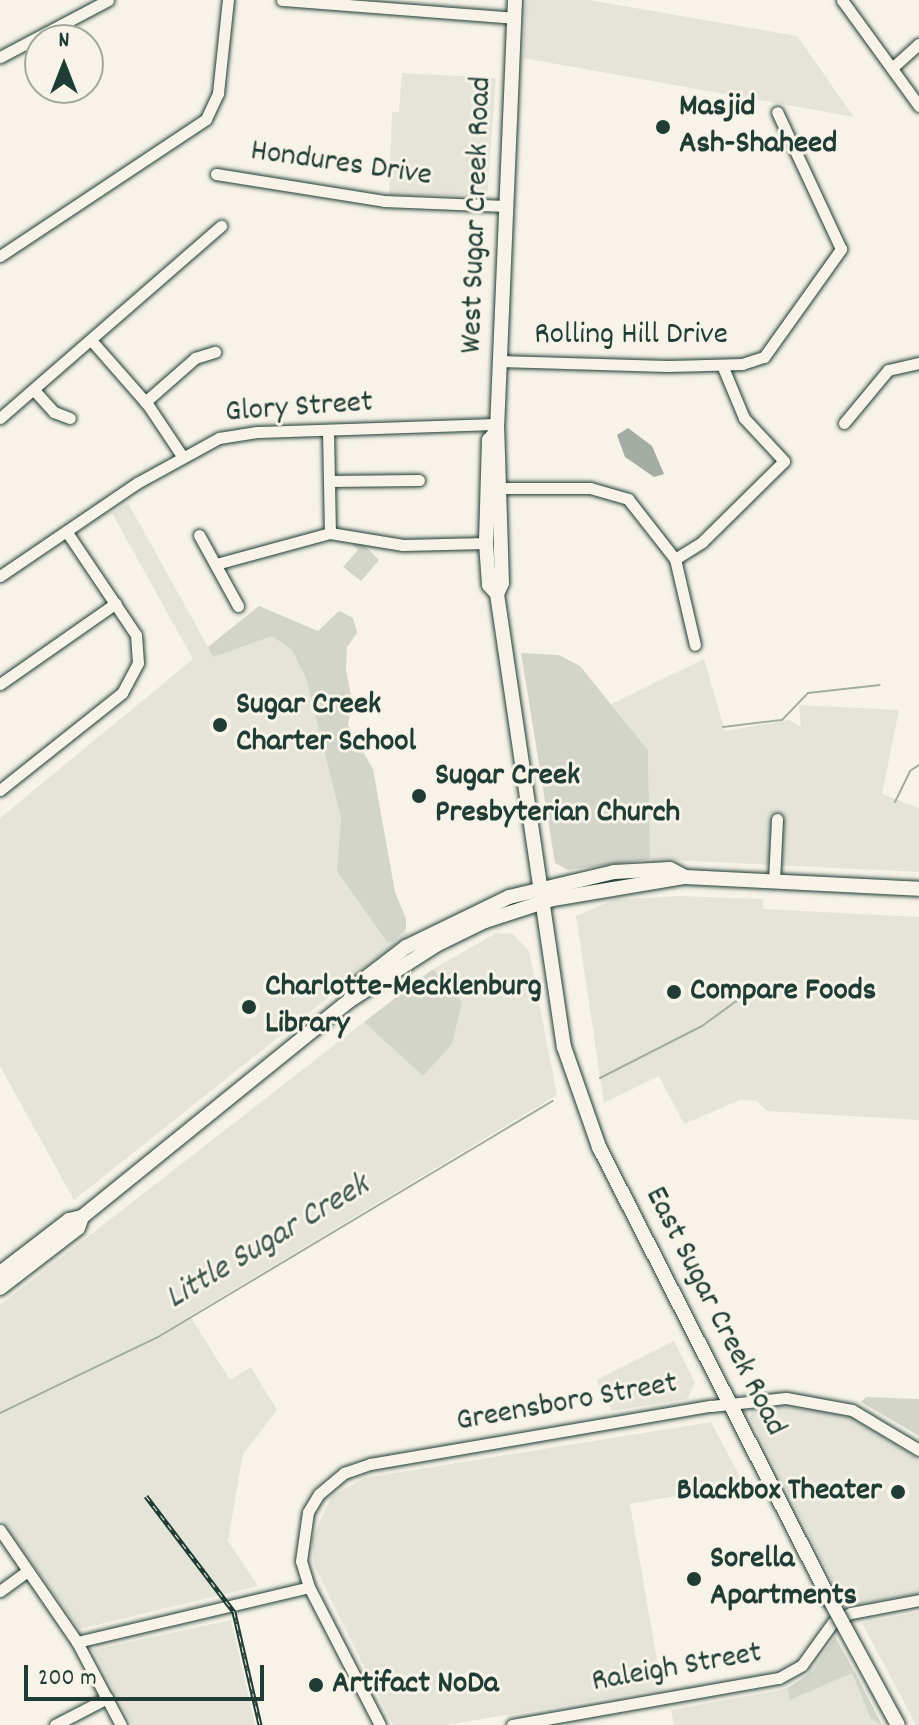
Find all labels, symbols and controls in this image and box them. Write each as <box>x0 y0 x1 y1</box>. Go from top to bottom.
north arrow <box>24 24 104 104</box>
text: N <box>59 26 69 57</box>
street label: West Sugar Creek Road <box>454 76 502 354</box>
place label: Masjid Ash-Shaheed <box>679 90 837 165</box>
marker: Masjid Ash-Shaheed <box>654 118 672 136</box>
street label: Hondures Drive <box>248 133 434 197</box>
street label: Rolling Hill Drive <box>534 317 728 355</box>
street label: Glory Street <box>224 385 374 433</box>
place label: Sugar Creek Charter School <box>236 688 416 763</box>
marker: Sugar Creek Charter School <box>211 716 229 734</box>
place label: Sugar Creek Presbyterian Church <box>435 759 680 834</box>
marker: Sugar Creek Presbyterian Church <box>410 787 428 805</box>
place label: Charlotte-Mecklenburg Library <box>265 970 542 1045</box>
place label: Compare Foods <box>690 973 876 1011</box>
marker: Compare Foods <box>665 983 683 1001</box>
marker: Charlotte-Mecklenburg Library <box>240 998 258 1016</box>
water label: Little Sugar Creek <box>159 1166 377 1320</box>
street label: East Sugar Creek Road <box>635 1181 793 1443</box>
street label: Greensboro Street <box>453 1366 681 1442</box>
place label: Blackbox Theater <box>677 1473 882 1511</box>
marker: Blackbox Theater <box>889 1483 907 1501</box>
place label: Sorella Apartments <box>710 1542 857 1617</box>
marker: Sorella Apartments <box>685 1570 703 1588</box>
street label: Raleigh Street <box>589 1635 765 1703</box>
scale bar <box>28 1649 268 1699</box>
text: 200 m <box>38 1662 97 1696</box>
place label: Artifact NoDa <box>332 1666 499 1704</box>
marker: Artifact NoDa <box>307 1676 325 1694</box>

